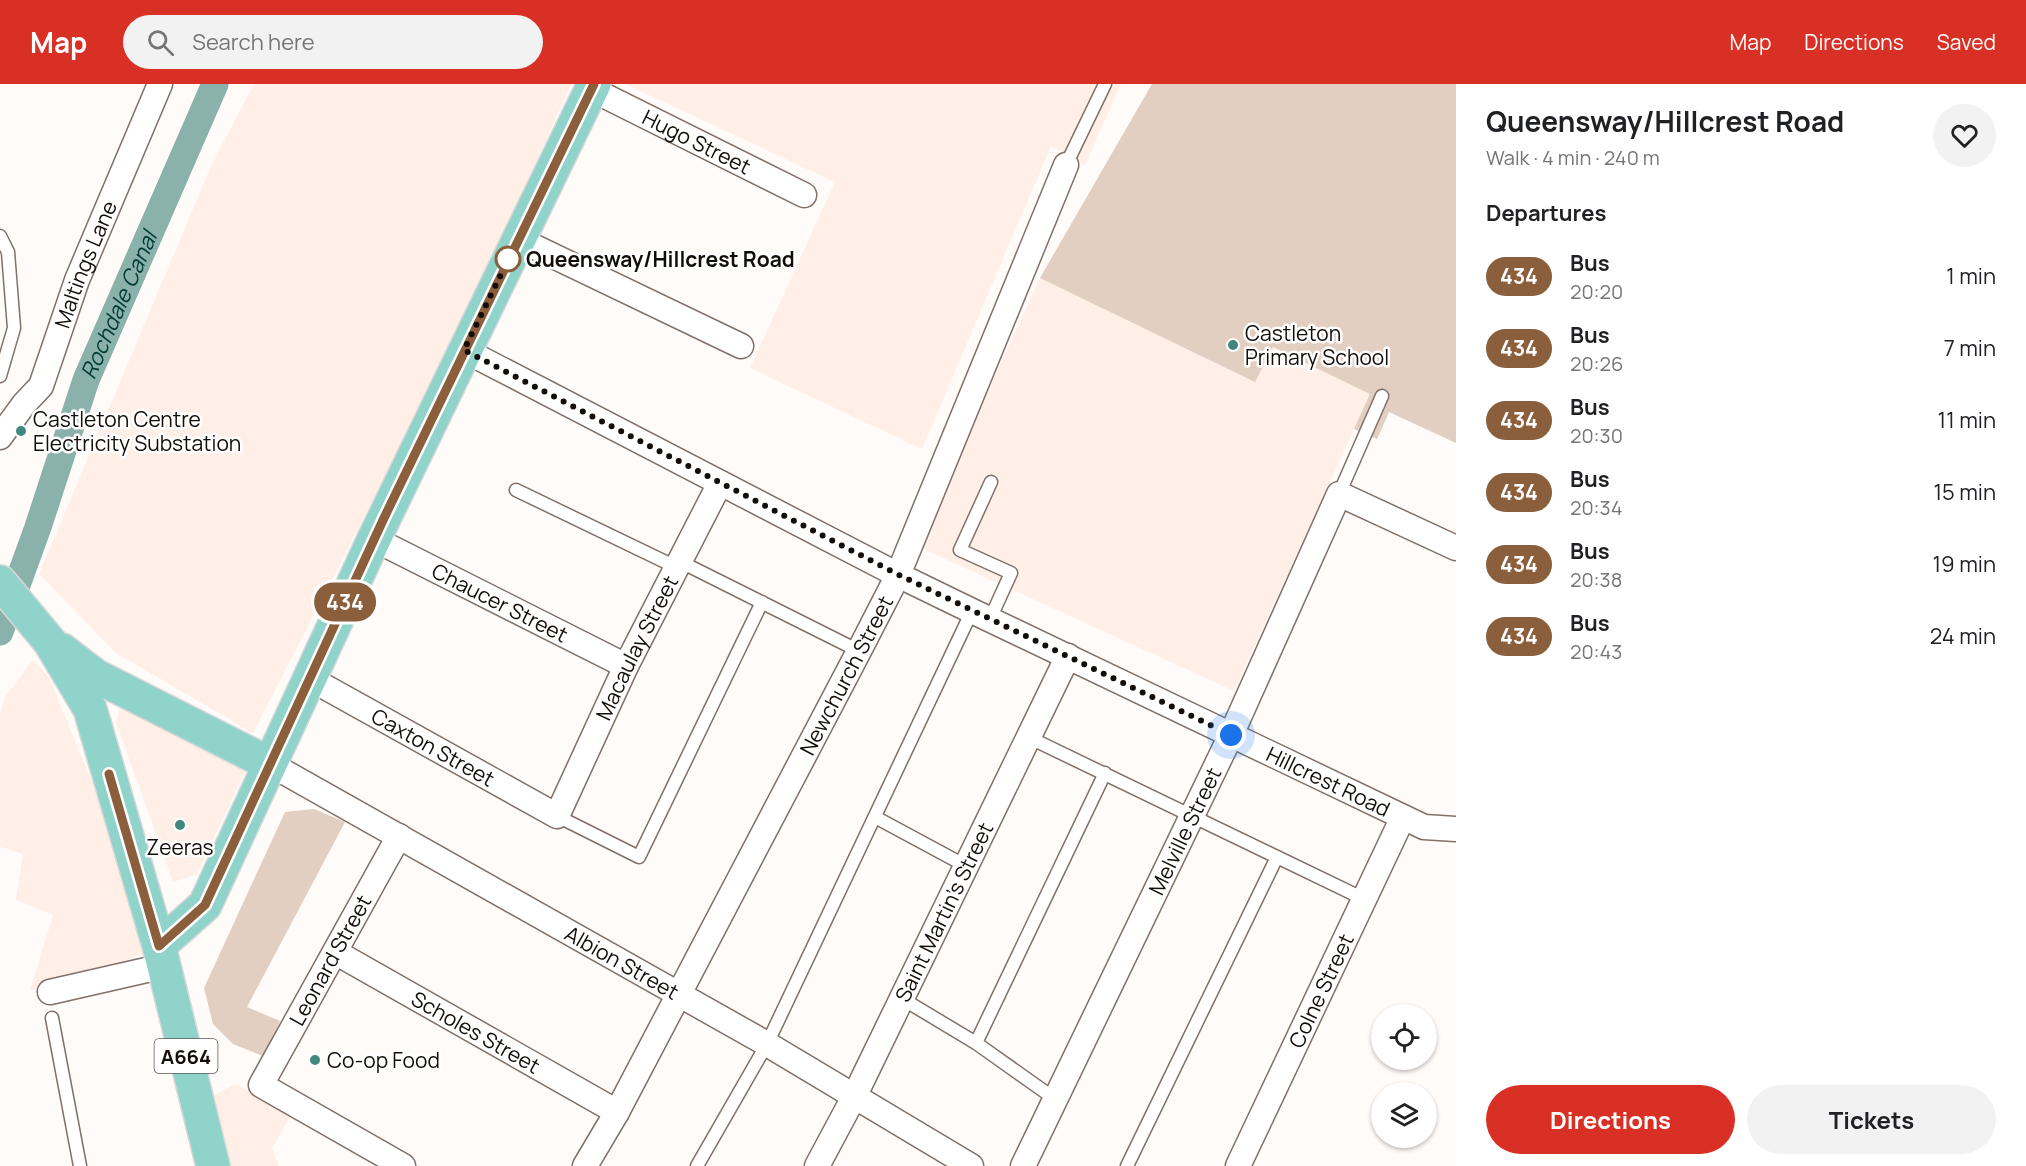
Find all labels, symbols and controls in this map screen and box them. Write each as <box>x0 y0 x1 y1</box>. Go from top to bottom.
search box <box>123 15 543 69</box>
text: Map <box>30 23 87 61</box>
icon: search <box>144 26 177 59</box>
text: Search here <box>192 27 315 57</box>
text: Map <box>1730 28 1771 56</box>
text: Directions <box>1804 28 1904 56</box>
text: Saved <box>1937 28 1996 56</box>
text: Queensway/Hillcrest Road <box>1486 102 1844 140</box>
street label: Hugo Street <box>638 103 756 180</box>
button: heart <box>1933 104 1996 167</box>
text: Walk · 4 min · 240 m <box>1486 144 1660 171</box>
street label: Maltings Lane <box>48 196 123 332</box>
text: Departures <box>1486 198 1606 228</box>
water label: Rochdale Canal <box>73 224 165 384</box>
place label: Queensway/Hillcrest Road <box>526 245 795 273</box>
marker: Queensway/Hillcrest Road <box>495 246 521 272</box>
text: Bus <box>1570 248 1610 278</box>
text: 1 min <box>1946 261 1996 291</box>
text: 434 <box>1500 262 1538 290</box>
text: 20:20 <box>1570 278 1623 305</box>
place label: Castleton Primary School <box>1245 319 1389 371</box>
text: Bus <box>1570 320 1610 350</box>
text: 7 min <box>1944 333 1996 363</box>
text: 434 <box>1500 334 1538 362</box>
marker: Castleton Primary School <box>1226 338 1240 352</box>
text: 20:26 <box>1570 350 1623 377</box>
text: Bus <box>1570 392 1610 422</box>
place label: Castleton Centre Electricity Substation <box>33 405 241 457</box>
text: 11 min <box>1938 405 1996 435</box>
text: 434 <box>1500 406 1538 434</box>
text: 20:30 <box>1570 422 1623 449</box>
marker: Castleton Centre Electricity Substation <box>14 424 28 438</box>
text: Bus <box>1570 464 1610 494</box>
text: 15 min <box>1933 477 1996 507</box>
text: 434 <box>1500 478 1538 506</box>
text: 20:34 <box>1570 494 1622 521</box>
text: Bus <box>1570 536 1610 566</box>
text: 19 min <box>1933 549 1996 579</box>
text: 434 <box>1500 550 1538 578</box>
street label: Chaucer Street <box>427 556 573 648</box>
text: 20:38 <box>1570 566 1622 593</box>
street label: Macaulay Street <box>589 571 684 724</box>
line badge: 434 <box>310 582 380 622</box>
text: 434 <box>326 588 364 616</box>
street label: Newchurch Street <box>793 591 899 760</box>
text: Bus <box>1570 608 1610 638</box>
text: 24 min <box>1930 621 1996 651</box>
text: 434 <box>1500 622 1538 650</box>
text: 20:43 <box>1570 638 1622 665</box>
street label: Caxton Street <box>367 702 500 792</box>
your location <box>1216 720 1246 750</box>
street label: Hillcrest Road <box>1262 740 1395 823</box>
street label: Melville Street <box>1142 763 1227 899</box>
street label: Saint Martin's Street <box>888 817 999 1006</box>
marker: Zeeras <box>173 818 187 832</box>
place label: Zeeras <box>146 833 214 861</box>
street label: Leonard Street <box>283 890 377 1030</box>
street label: Albion Street <box>560 919 684 1006</box>
street label: Colne Street <box>1282 929 1360 1052</box>
street label: Scholes Street <box>407 984 545 1080</box>
map controls <box>1371 1004 1437 1148</box>
button: locate <box>1371 1004 1437 1070</box>
road number: A664 <box>154 1039 218 1073</box>
place label: Co-op Food <box>327 1046 440 1074</box>
marker: Co-op Food <box>308 1053 322 1067</box>
button: layers <box>1371 1082 1437 1148</box>
button: Directions <box>1486 1085 1735 1154</box>
button: Tickets <box>1747 1085 1996 1154</box>

